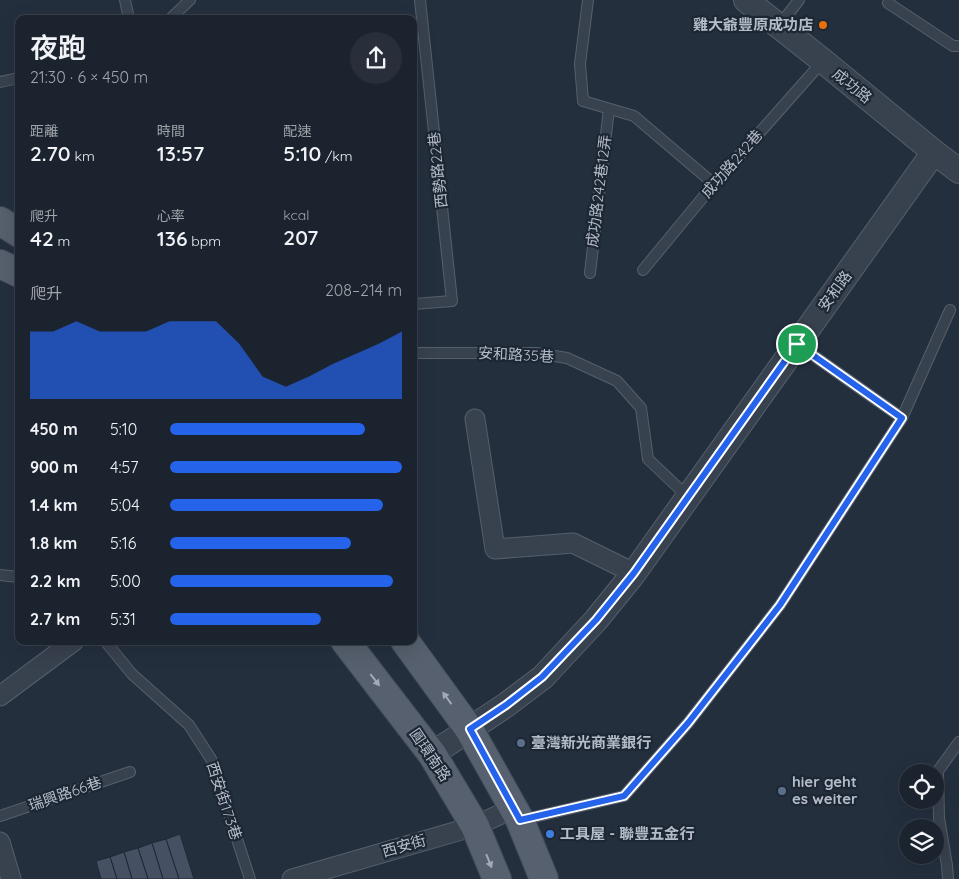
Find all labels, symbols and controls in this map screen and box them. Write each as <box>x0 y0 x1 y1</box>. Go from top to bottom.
place label: 雞大爺豐原成功店 <box>693 15 813 34</box>
marker: 雞大爺豐原成功店 <box>817 19 829 31</box>
text: 夜跑 <box>30 30 86 65</box>
button: share <box>350 32 402 84</box>
street label: 成功路 <box>829 64 876 107</box>
text: 21:30 · 6 × 450 m <box>30 67 148 87</box>
text: 距離 <box>30 122 58 140</box>
text: 時間 <box>157 122 185 140</box>
text: 配速 <box>283 122 311 140</box>
street label: 成功路242巷 <box>697 126 766 202</box>
street label: 西勢路22巷 <box>424 131 451 209</box>
street label: 成功路242巷12弄 <box>582 134 615 248</box>
text: 2.70 <box>30 140 71 166</box>
text: 13:57 <box>157 140 204 166</box>
text: 5:10 <box>283 140 321 166</box>
text: km <box>71 147 95 165</box>
text: /km <box>321 147 353 165</box>
text: kcal <box>283 206 309 224</box>
text: 爬升 <box>30 207 58 225</box>
text: 心率 <box>157 207 185 225</box>
text: 207 <box>283 224 318 250</box>
text: 42 <box>30 225 54 251</box>
text: 136 <box>157 225 187 251</box>
text: m <box>54 232 70 250</box>
text: bpm <box>187 232 221 250</box>
street label: 安和路 <box>814 267 856 314</box>
text: 208–214 m <box>325 280 402 300</box>
text: 爬升 <box>30 283 62 303</box>
pin <box>776 323 818 365</box>
icon: arrive <box>783 330 811 358</box>
street label: 安和路35巷 <box>478 343 554 366</box>
text: 450 m <box>30 419 78 439</box>
text: 5:10 <box>110 419 137 439</box>
text: 900 m <box>30 457 78 477</box>
text: 4:57 <box>110 457 138 477</box>
text: 1.4 km <box>30 495 77 515</box>
text: 5:04 <box>110 495 140 515</box>
text: 1.8 km <box>30 533 77 553</box>
text: 5:16 <box>110 533 136 553</box>
text: 2.2 km <box>30 571 81 591</box>
text: 5:00 <box>110 571 141 591</box>
text: 2.7 km <box>30 609 80 629</box>
text: 5:31 <box>110 609 136 629</box>
one-way arrow <box>369 673 380 686</box>
one-way arrow <box>442 691 452 705</box>
street label: 圓環南路 <box>406 725 455 785</box>
place label: 臺灣新光商業銀行 <box>531 733 651 752</box>
marker: 臺灣新光商業銀行 <box>515 737 527 749</box>
street label: 西安街173巷 <box>203 759 246 842</box>
map controls <box>899 764 944 864</box>
button: locate <box>899 764 944 809</box>
street label: 瑞興路66巷 <box>26 772 104 815</box>
place label: hier geht es weiter <box>792 772 858 808</box>
marker: hier geht es weiter <box>776 785 788 797</box>
button: layers <box>899 819 944 864</box>
place label: 工具屋 - 聯豐五金行 <box>560 824 694 843</box>
marker: 工具屋 - 聯豐五金行 <box>544 828 556 840</box>
street label: 西安街 <box>380 830 428 861</box>
one-way arrow <box>486 854 494 868</box>

